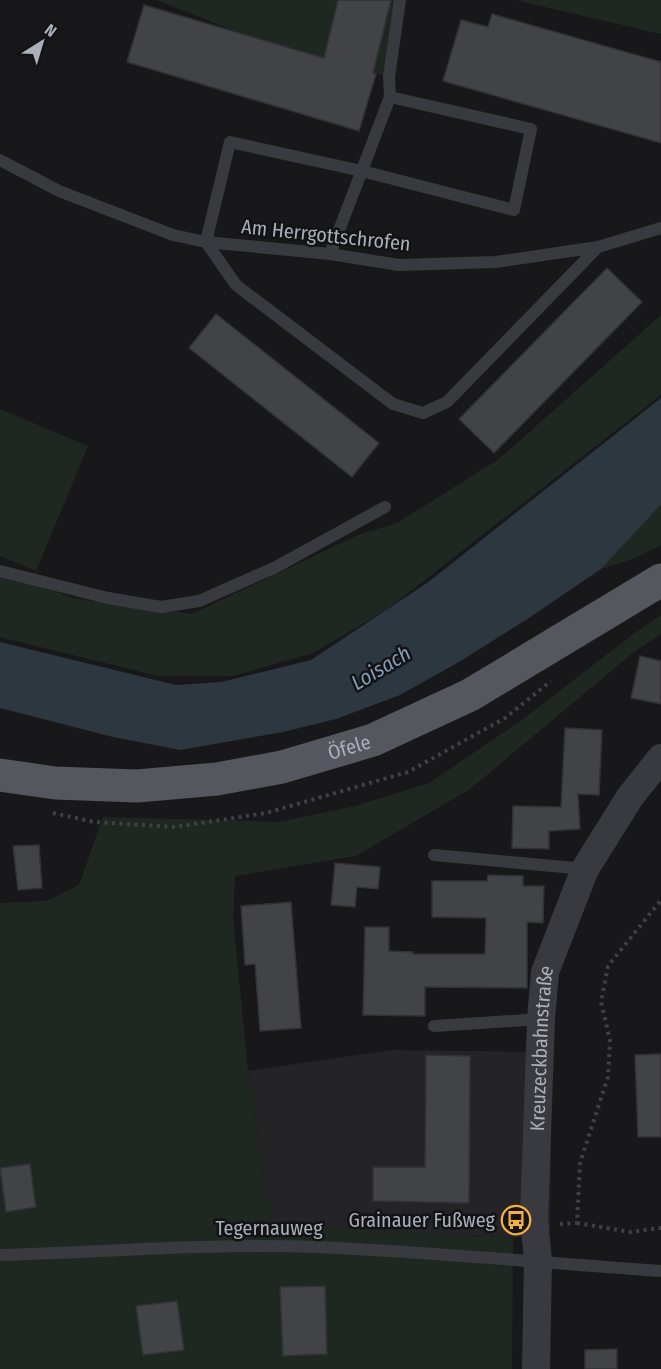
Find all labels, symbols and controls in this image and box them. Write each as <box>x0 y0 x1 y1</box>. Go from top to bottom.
north arrow <box>12 12 72 72</box>
text: N <box>41 20 60 41</box>
street label: Am Herrgottschrofen <box>240 214 412 256</box>
water label: Loisach <box>347 640 415 696</box>
street label: Öfele <box>325 729 373 765</box>
street label: Kreuzeckbahnstraße <box>525 962 559 1132</box>
bus stop icon: Grainauer Fußweg <box>500 1204 532 1236</box>
place label: Grainauer Fußweg <box>348 1208 496 1232</box>
street label: Tegernauweg <box>215 1216 323 1240</box>

